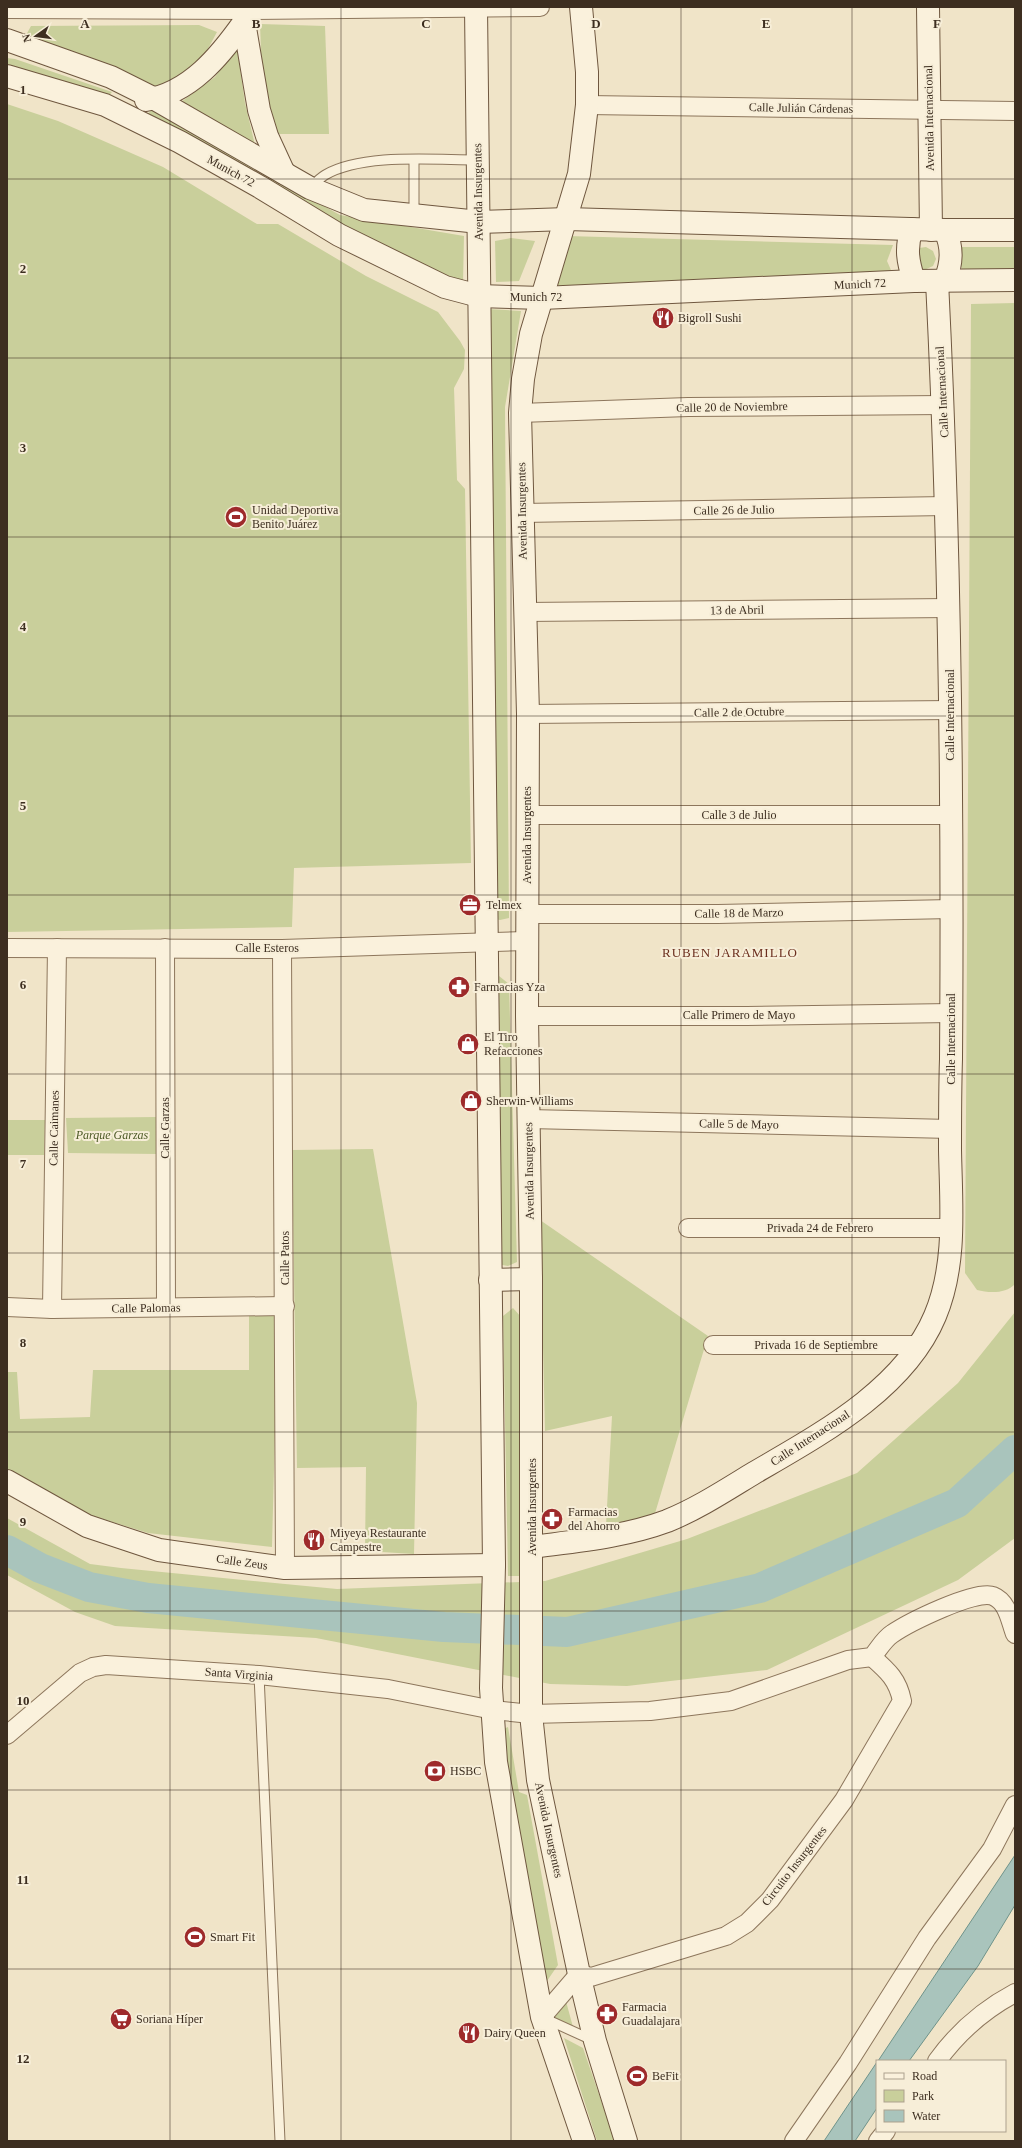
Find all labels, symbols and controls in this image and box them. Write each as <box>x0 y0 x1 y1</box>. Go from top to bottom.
north arrow <box>16 16 56 56</box>
text: A <box>80 16 90 31</box>
text: B <box>252 16 261 31</box>
text: C <box>421 16 431 31</box>
text: D <box>591 16 601 31</box>
text: E <box>762 16 770 31</box>
text: F <box>933 16 941 31</box>
text: N <box>20 33 33 44</box>
street label: Avenida Internacional <box>921 64 937 171</box>
text: 1 <box>20 82 26 97</box>
street label: Calle Julián Cárdenas <box>749 100 854 116</box>
street label: Avenida Insurgentes <box>470 143 486 241</box>
street label: Munich 72 <box>205 152 257 190</box>
text: 2 <box>20 261 26 276</box>
street label: Munich 72 <box>833 276 887 292</box>
street label: Munich 72 <box>510 290 562 304</box>
restaurant icon: Bigroll Sushi <box>650 305 676 331</box>
place label: Bigroll Sushi <box>678 311 742 325</box>
street label: Calle Internacional <box>933 345 951 438</box>
street label: Calle 20 de Noviembre <box>676 399 788 415</box>
text: 3 <box>20 440 27 455</box>
street label: Avenida Insurgentes <box>514 462 530 560</box>
street label: Calle 26 de Julio <box>693 502 775 518</box>
place label: Unidad Deportiva Benito Juárez <box>252 503 339 531</box>
sports icon: Unidad Deportiva Benito Juárez <box>223 504 249 530</box>
street label: 13 de Abril <box>710 603 765 617</box>
text: 4 <box>20 619 27 634</box>
street label: Calle Internacional <box>943 669 957 761</box>
street label: Calle 2 de Octubre <box>694 704 784 720</box>
street label: Avenida Insurgentes <box>520 786 534 884</box>
text: 5 <box>20 798 27 813</box>
street label: Calle 3 de Julio <box>702 808 777 822</box>
office icon: Telmex <box>457 892 483 918</box>
place label: Telmex <box>486 898 522 912</box>
street label: Calle 18 de Marzo <box>694 905 784 921</box>
street label: Calle Esteros <box>235 941 299 955</box>
district label: RUBEN JARAMILLO <box>662 945 798 960</box>
pharmacy icon: Farmacias Yza <box>446 974 472 1000</box>
text: 6 <box>20 977 27 992</box>
place label: Farmacias Yza <box>474 980 546 994</box>
street label: Calle Internacional <box>944 993 958 1085</box>
street label: Calle Primero de Mayo <box>683 1008 795 1022</box>
place label: El Tiro Refacciones <box>484 1030 543 1058</box>
shop icon: El Tiro Refacciones <box>455 1031 481 1057</box>
shop icon: Sherwin-Williams <box>458 1088 484 1114</box>
street label: Calle Caimanes <box>46 1090 62 1166</box>
place label: Sherwin-Williams <box>486 1094 574 1108</box>
street label: Calle Garzas <box>158 1097 172 1159</box>
street label: Calle 5 de Mayo <box>699 1116 779 1132</box>
street label: Avenida Insurgentes <box>521 1122 537 1220</box>
park label: Parque Garzas <box>75 1128 149 1142</box>
text: 7 <box>20 1156 27 1171</box>
street label: Privada 24 de Febrero <box>767 1221 873 1235</box>
street label: Calle Patos <box>278 1231 292 1285</box>
street label: Calle Palomas <box>111 1300 181 1316</box>
text: 8 <box>20 1335 27 1350</box>
street label: Privada 16 de Septiembre <box>754 1338 878 1352</box>
street label: Calle Internacional <box>768 1407 853 1469</box>
street label: Avenida Insurgentes <box>525 1458 539 1556</box>
place label: Farmacias del Ahorro <box>568 1505 620 1533</box>
pharmacy icon: Farmacias del Ahorro <box>539 1506 565 1532</box>
text: 9 <box>20 1514 27 1529</box>
place label: Miyeya Restaurante Campestre <box>330 1526 426 1554</box>
restaurant icon: Miyeya Restaurante Campestre <box>301 1527 327 1553</box>
street label: Calle Zeus <box>215 1551 269 1573</box>
street label: Santa Virginia <box>204 1665 274 1683</box>
text: 10 <box>17 1693 30 1708</box>
bank icon: HSBC <box>422 1758 448 1784</box>
place label: HSBC <box>450 1764 481 1778</box>
street label: Avenida Insurgentes <box>532 1781 566 1880</box>
street label: Circuito Insurgentes <box>758 1823 830 1909</box>
text: 11 <box>17 1872 29 1887</box>
sports icon: Smart Fit <box>182 1924 208 1950</box>
place label: Smart Fit <box>210 1930 256 1944</box>
place label: Farmacia Guadalajara <box>622 2000 681 2028</box>
pharmacy icon: Farmacia Guadalajara <box>594 2001 620 2027</box>
supermarket icon: Soriana Híper <box>108 2006 134 2032</box>
place label: Soriana Híper <box>136 2012 203 2026</box>
restaurant icon: Dairy Queen <box>456 2020 482 2046</box>
place label: Dairy Queen <box>484 2026 546 2040</box>
text: 12 <box>17 2051 30 2066</box>
legend <box>876 2060 1006 2132</box>
sports icon: BeFit <box>624 2063 650 2089</box>
place label: BeFit <box>652 2069 679 2083</box>
text: Road <box>912 2069 937 2083</box>
text: Park <box>912 2089 934 2103</box>
text: Water <box>912 2109 940 2123</box>

